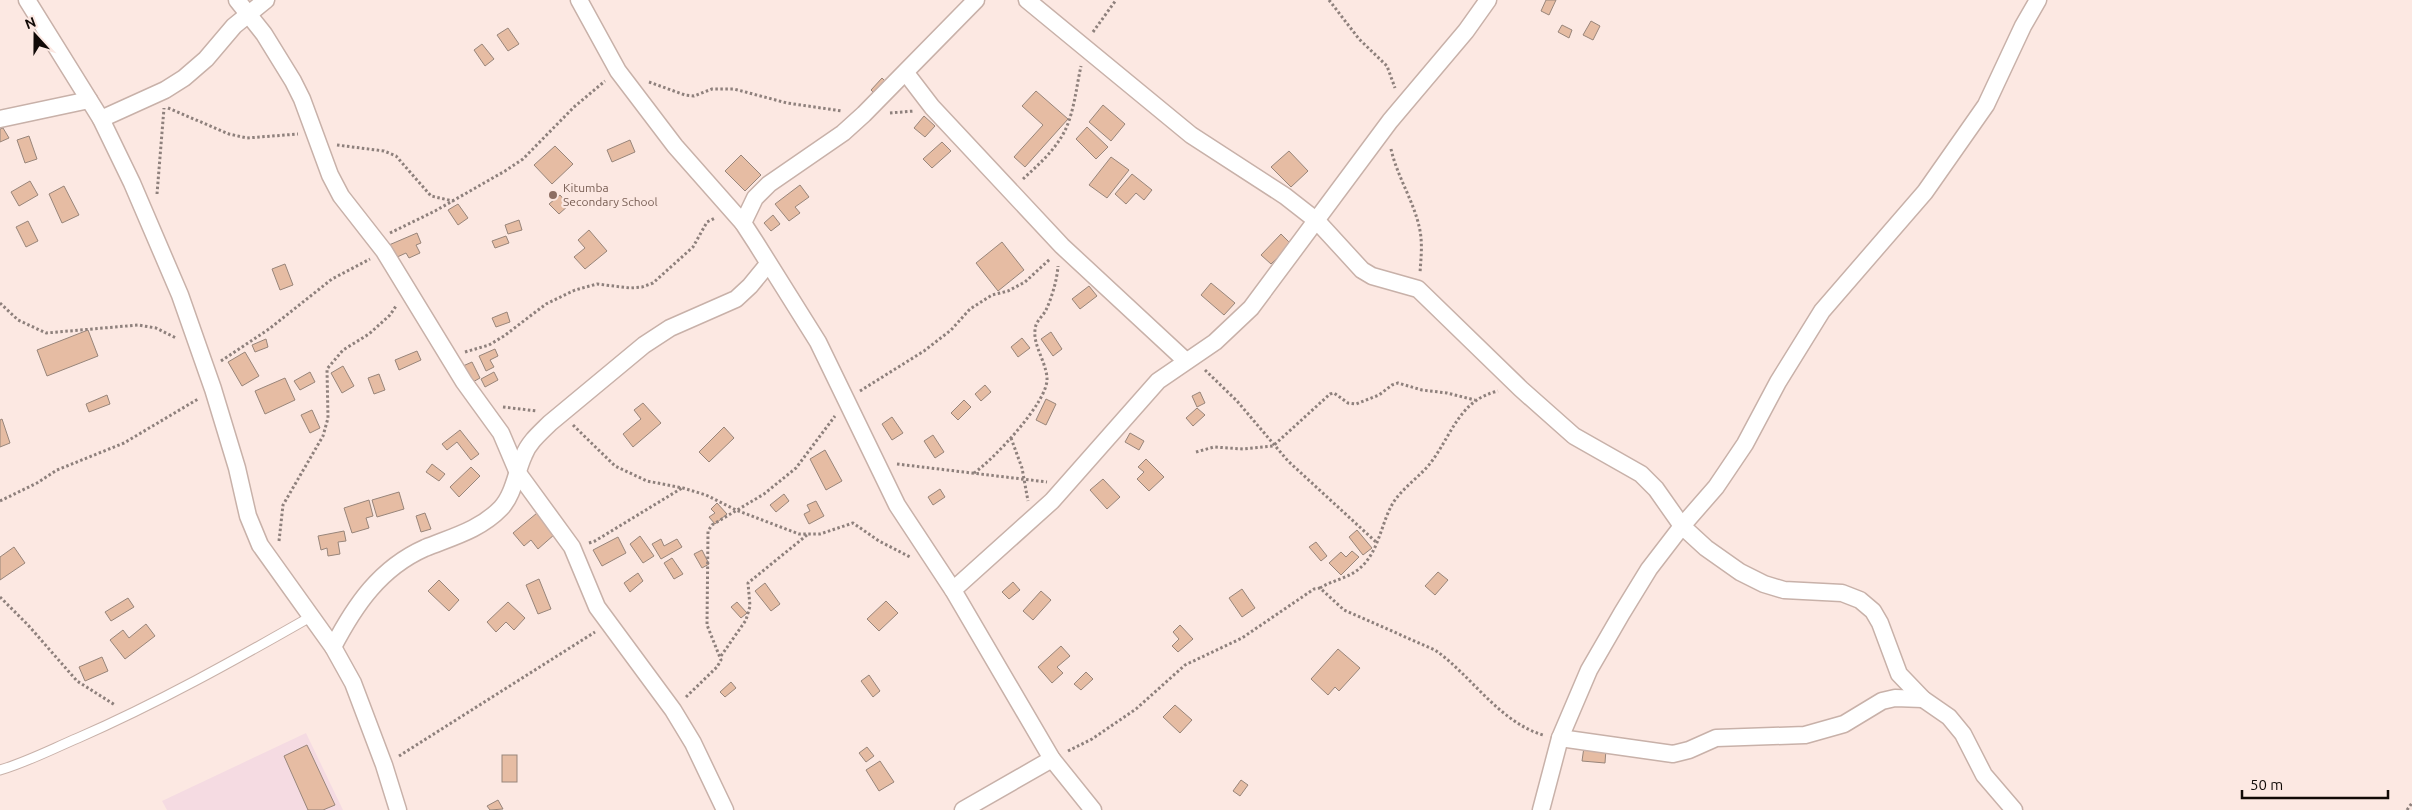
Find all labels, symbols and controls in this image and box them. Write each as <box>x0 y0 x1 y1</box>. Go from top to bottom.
north arrow <box>10 10 60 60</box>
text: N <box>23 14 38 32</box>
place label: Kitumba Secondary School <box>563 181 658 208</box>
marker: Kitumba Secondary School <box>547 189 559 201</box>
scale bar <box>2242 768 2388 800</box>
text: 50 m <box>2250 776 2283 793</box>

